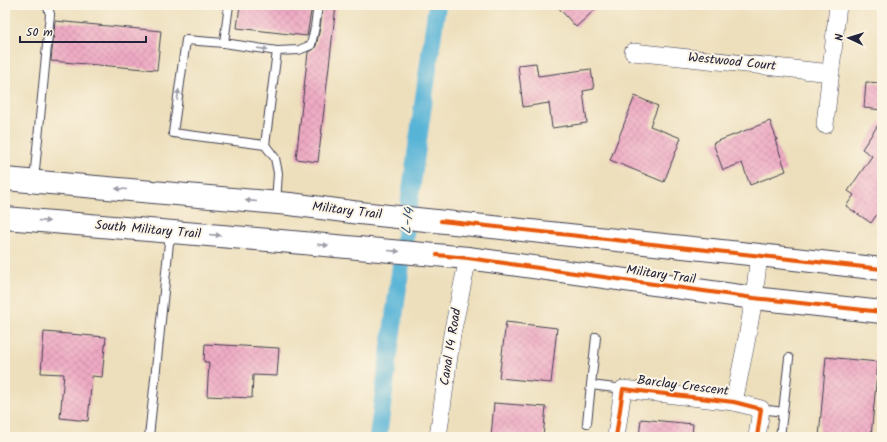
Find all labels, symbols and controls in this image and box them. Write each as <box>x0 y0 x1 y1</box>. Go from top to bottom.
scale bar <box>20 18 146 44</box>
north arrow <box>829 18 869 58</box>
text: 50 m <box>26 23 53 42</box>
text: N <box>831 33 849 41</box>
one-way arrow <box>257 46 269 52</box>
street label: Westwood Court <box>687 47 778 77</box>
one-way arrow <box>175 89 181 101</box>
one-way arrow <box>115 186 127 192</box>
street label: Military Trail <box>311 196 383 226</box>
one-way arrow <box>245 197 257 204</box>
water label: L-14 <box>395 205 421 235</box>
street label: South Military Trail <box>94 215 202 245</box>
one-way arrow <box>38 217 50 224</box>
one-way arrow <box>209 232 221 239</box>
one-way arrow <box>317 241 329 248</box>
one-way arrow <box>388 248 400 255</box>
street label: Military Trail <box>625 260 697 290</box>
street label: Canal 14 Road <box>435 306 468 387</box>
street label: Barclay Crescent <box>636 370 731 402</box>

